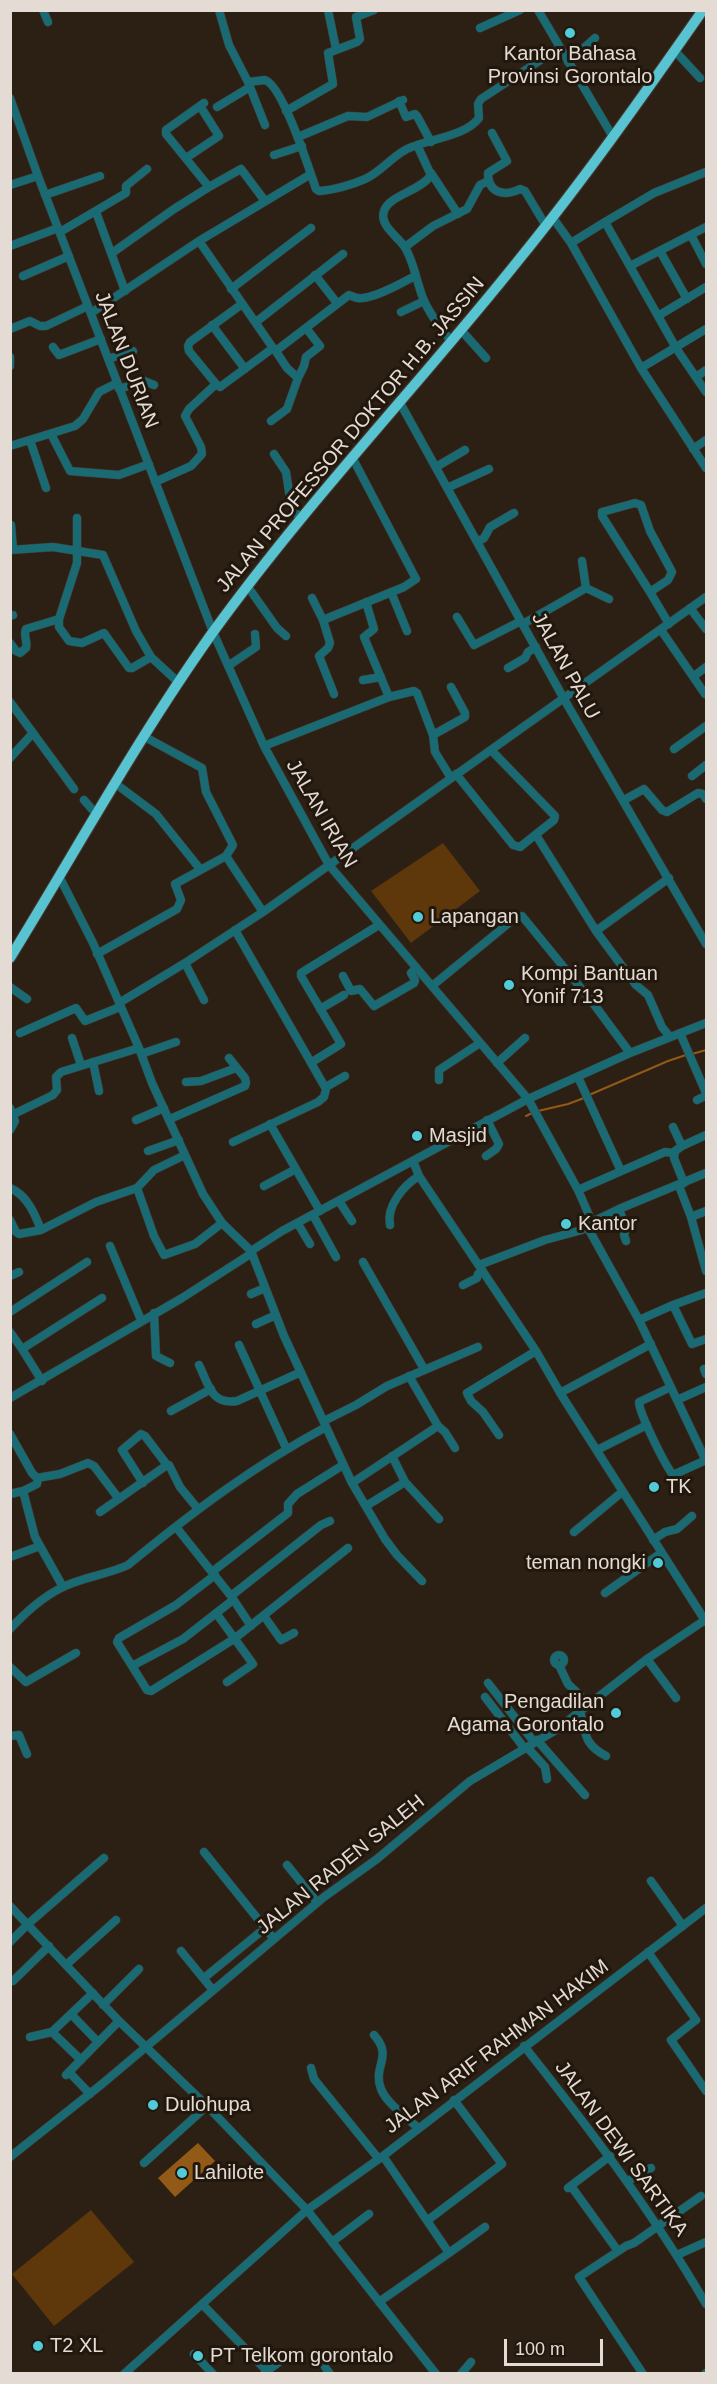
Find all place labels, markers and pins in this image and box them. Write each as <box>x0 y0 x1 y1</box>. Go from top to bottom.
marker: Kantor Bahasa Provinsi Gorontalo <box>563 26 577 40</box>
place label: Kantor Bahasa Provinsi Gorontalo <box>488 42 652 89</box>
place label: Lapangan <box>430 905 519 929</box>
marker: Lapangan <box>411 910 425 924</box>
place label: Kompi Bantuan Yonif 713 <box>521 962 658 1009</box>
marker: Kompi Bantuan Yonif 713 <box>502 978 516 992</box>
place label: Masjid <box>429 1124 487 1148</box>
marker: Masjid <box>410 1129 424 1143</box>
place label: Kantor <box>578 1212 637 1236</box>
marker: Kantor <box>559 1217 573 1231</box>
place label: TK <box>666 1475 692 1499</box>
marker: TK <box>647 1480 661 1494</box>
place label: teman nongki <box>526 1551 646 1575</box>
marker: teman nongki <box>651 1556 665 1570</box>
place label: Pengadilan Agama Gorontalo <box>447 1690 604 1737</box>
marker: Pengadilan Agama Gorontalo <box>609 1706 623 1720</box>
place label: Dulohupa <box>165 2093 251 2117</box>
marker: Dulohupa <box>146 2098 160 2112</box>
place label: Lahilote <box>194 2161 264 2185</box>
marker: Lahilote <box>175 2166 189 2180</box>
place label: T2 XL <box>50 2334 103 2358</box>
marker: T2 XL <box>31 2339 45 2353</box>
place label: PT Telkom gorontalo <box>210 2344 393 2368</box>
marker: PT Telkom gorontalo <box>191 2349 205 2363</box>

